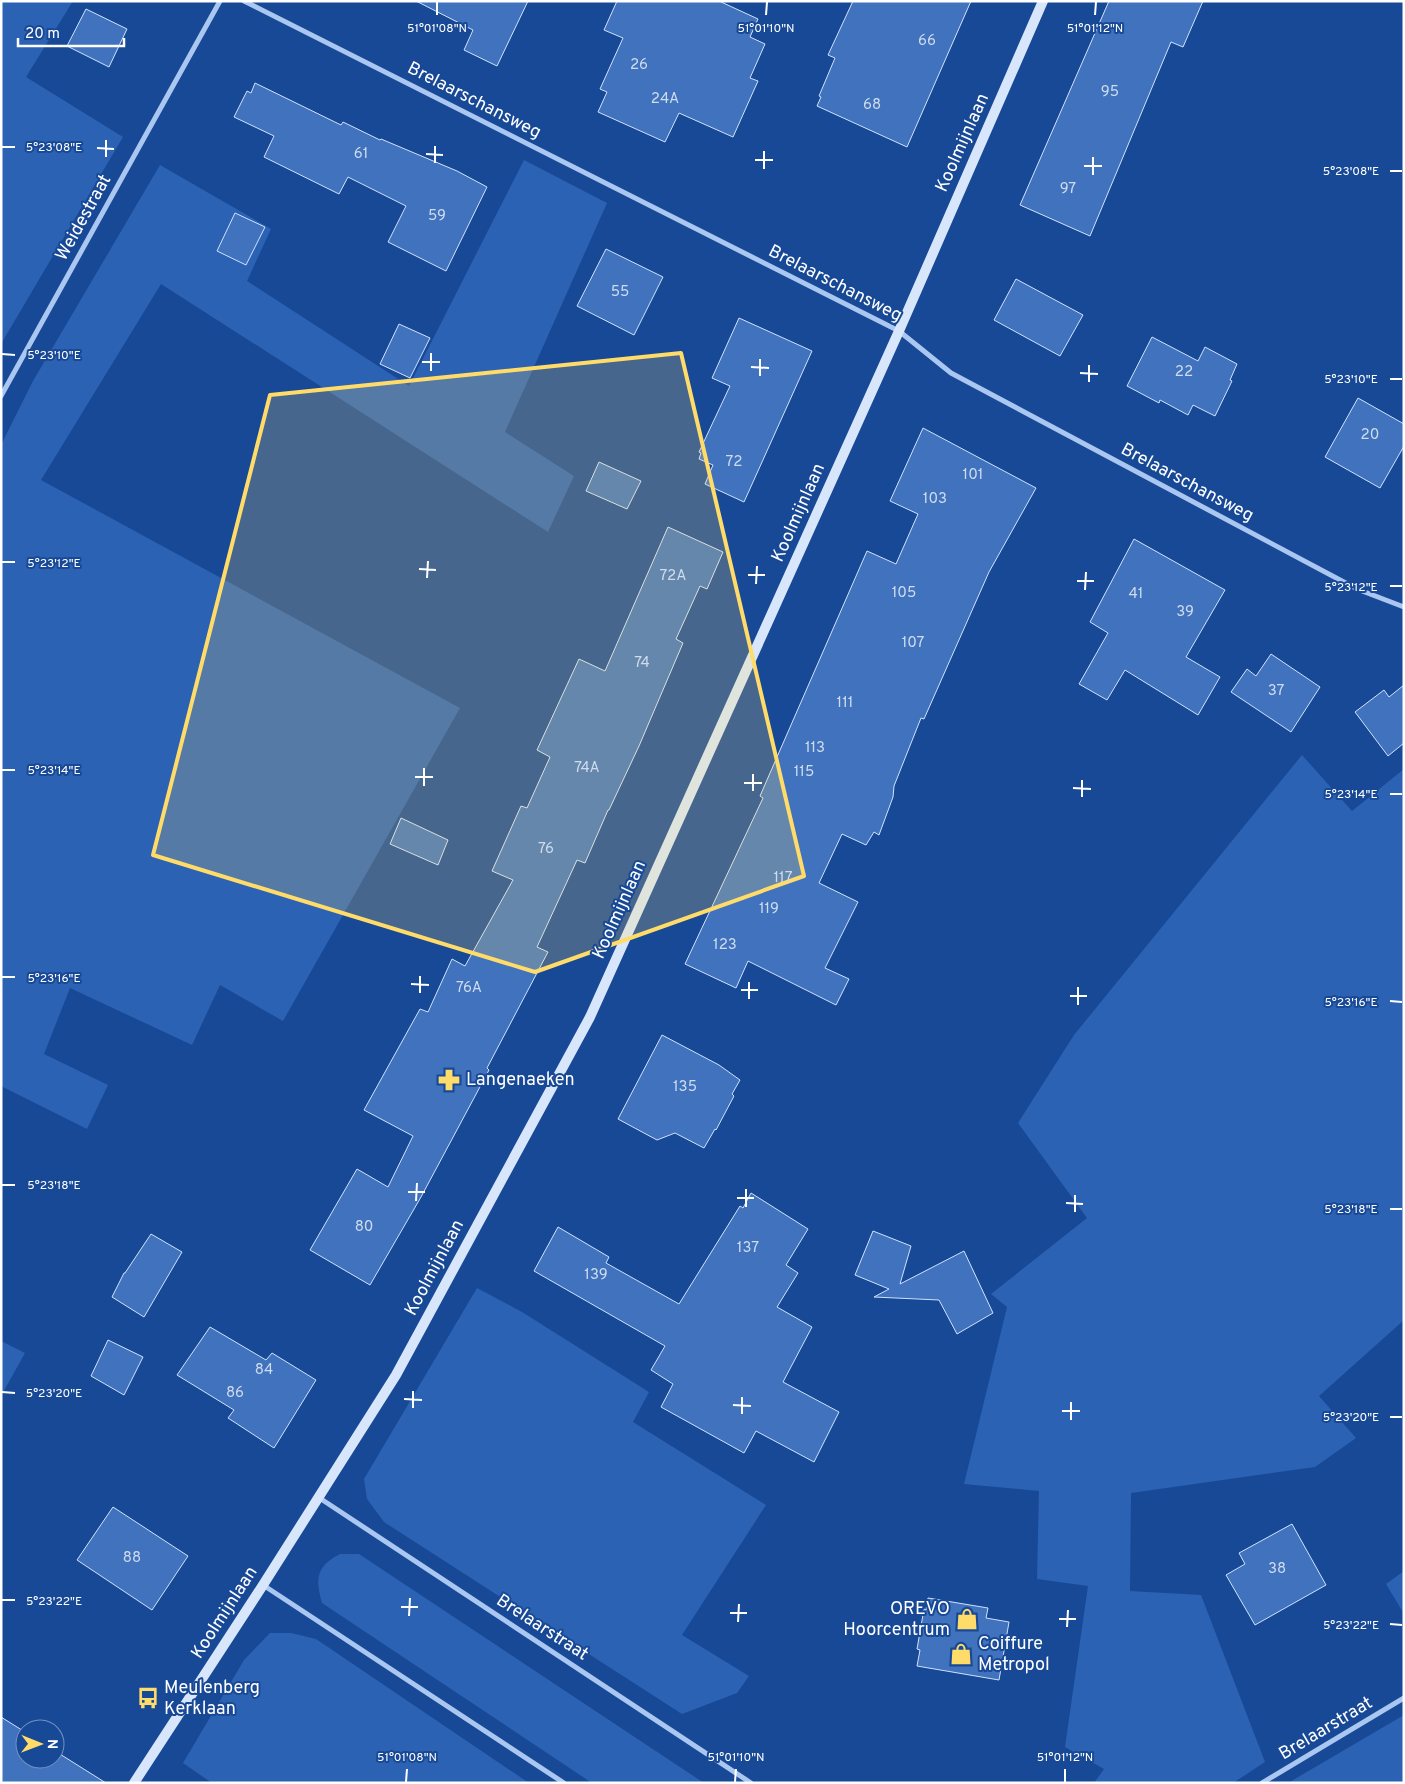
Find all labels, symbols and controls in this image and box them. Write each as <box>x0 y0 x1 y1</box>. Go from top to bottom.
scale bar <box>18 15 124 47</box>
text: 51°01'08"N <box>407 21 467 37</box>
text: 51°01'10"N <box>737 21 795 37</box>
text: 51°01'12"N <box>1067 21 1123 37</box>
text: 20 m <box>25 25 60 44</box>
house number: 66 <box>918 32 936 51</box>
house number: 26 <box>630 56 648 75</box>
street label: Brelaarschansweg <box>403 57 545 145</box>
house number: 95 <box>1101 83 1119 102</box>
house number: 24A <box>651 90 679 109</box>
street label: Koolmijnlaan <box>931 90 995 196</box>
house number: 68 <box>863 96 881 115</box>
text: 5°23'08"E <box>26 140 82 156</box>
house number: 61 <box>354 145 368 164</box>
text: 5°23'08"E <box>1323 164 1379 180</box>
street label: Weidestraat <box>51 171 117 265</box>
house number: 97 <box>1060 180 1076 199</box>
house number: 59 <box>428 207 446 226</box>
street label: Brelaarschansweg <box>764 240 906 328</box>
house number: 55 <box>611 283 629 302</box>
text: 5°23'10"E <box>27 348 81 364</box>
house number: 22 <box>1175 363 1193 382</box>
text: 5°23'10"E <box>1324 372 1378 388</box>
house number: 20 <box>1361 426 1379 445</box>
street label: Brelaarschansweg <box>1117 438 1257 528</box>
house number: 72 <box>726 453 742 472</box>
street label: Koolmijnlaan <box>767 460 831 566</box>
house number: 101 <box>963 466 983 485</box>
house number: 103 <box>923 490 947 509</box>
text: 5°23'12"E <box>27 556 81 572</box>
house number: 72A <box>660 567 686 586</box>
text: 5°23'12"E <box>1324 580 1378 596</box>
house number: 105 <box>892 584 916 603</box>
house number: 41 <box>1129 585 1143 604</box>
house number: 39 <box>1176 603 1194 622</box>
house number: 107 <box>902 634 924 653</box>
house number: 74 <box>634 654 650 673</box>
house number: 37 <box>1268 682 1285 701</box>
house number: 111 <box>837 694 853 713</box>
house number: 113 <box>805 739 825 758</box>
house number: 74A <box>574 759 600 778</box>
text: 5°23'14"E <box>27 763 81 779</box>
house number: 115 <box>794 763 814 782</box>
text: 5°23'14"E <box>1324 787 1378 803</box>
house number: 76 <box>538 840 554 859</box>
street label: Koolmijnlaan <box>588 857 652 963</box>
house number: 117 <box>774 869 793 888</box>
house number: 119 <box>759 900 779 919</box>
house number: 123 <box>713 936 737 955</box>
text: 5°23'16"E <box>27 971 81 987</box>
house number: 76A <box>456 979 482 998</box>
text: 5°23'16"E <box>1324 995 1378 1011</box>
pharmacy icon: Langenaeken <box>436 1067 462 1093</box>
place label: Langenaeken <box>466 1069 575 1092</box>
house number: 135 <box>673 1078 697 1097</box>
text: 5°23'18"E <box>27 1178 81 1194</box>
text: 5°23'18"E <box>1324 1202 1378 1218</box>
street label: Koolmijnlaan <box>400 1216 470 1320</box>
house number: 80 <box>355 1218 373 1237</box>
house number: 137 <box>737 1239 759 1258</box>
house number: 139 <box>584 1266 608 1285</box>
house number: 84 <box>255 1361 273 1380</box>
house number: 86 <box>226 1384 244 1403</box>
text: 5°23'20"E <box>26 1386 82 1402</box>
text: 5°23'20"E <box>1323 1410 1379 1426</box>
house number: 88 <box>123 1549 141 1568</box>
house number: 38 <box>1268 1560 1286 1579</box>
street label: Koolmijnlaan <box>187 1562 263 1664</box>
street label: Brelaarstraat <box>492 1590 592 1666</box>
text: 5°23'22"E <box>26 1594 82 1610</box>
place label: OREVO Hoorcentrum <box>843 1598 950 1642</box>
shop icon: OREVO Hoorcentrum <box>954 1606 980 1632</box>
text: 5°23'22"E <box>1323 1618 1379 1634</box>
place label: Coiffure Metropol <box>978 1633 1050 1677</box>
shop icon: Coiffure Metropol <box>948 1641 974 1667</box>
place label: Meulenberg Kerklaan <box>164 1677 260 1721</box>
bus stop icon: Meulenberg Kerklaan <box>135 1685 161 1711</box>
street label: Brelaarstraat <box>1275 1692 1377 1766</box>
north arrow <box>15 1719 65 1769</box>
text: N <box>43 1739 60 1749</box>
text: 51°01'08"N <box>377 1750 437 1766</box>
text: 51°01'10"N <box>707 1750 765 1766</box>
text: 51°01'12"N <box>1037 1750 1093 1766</box>

